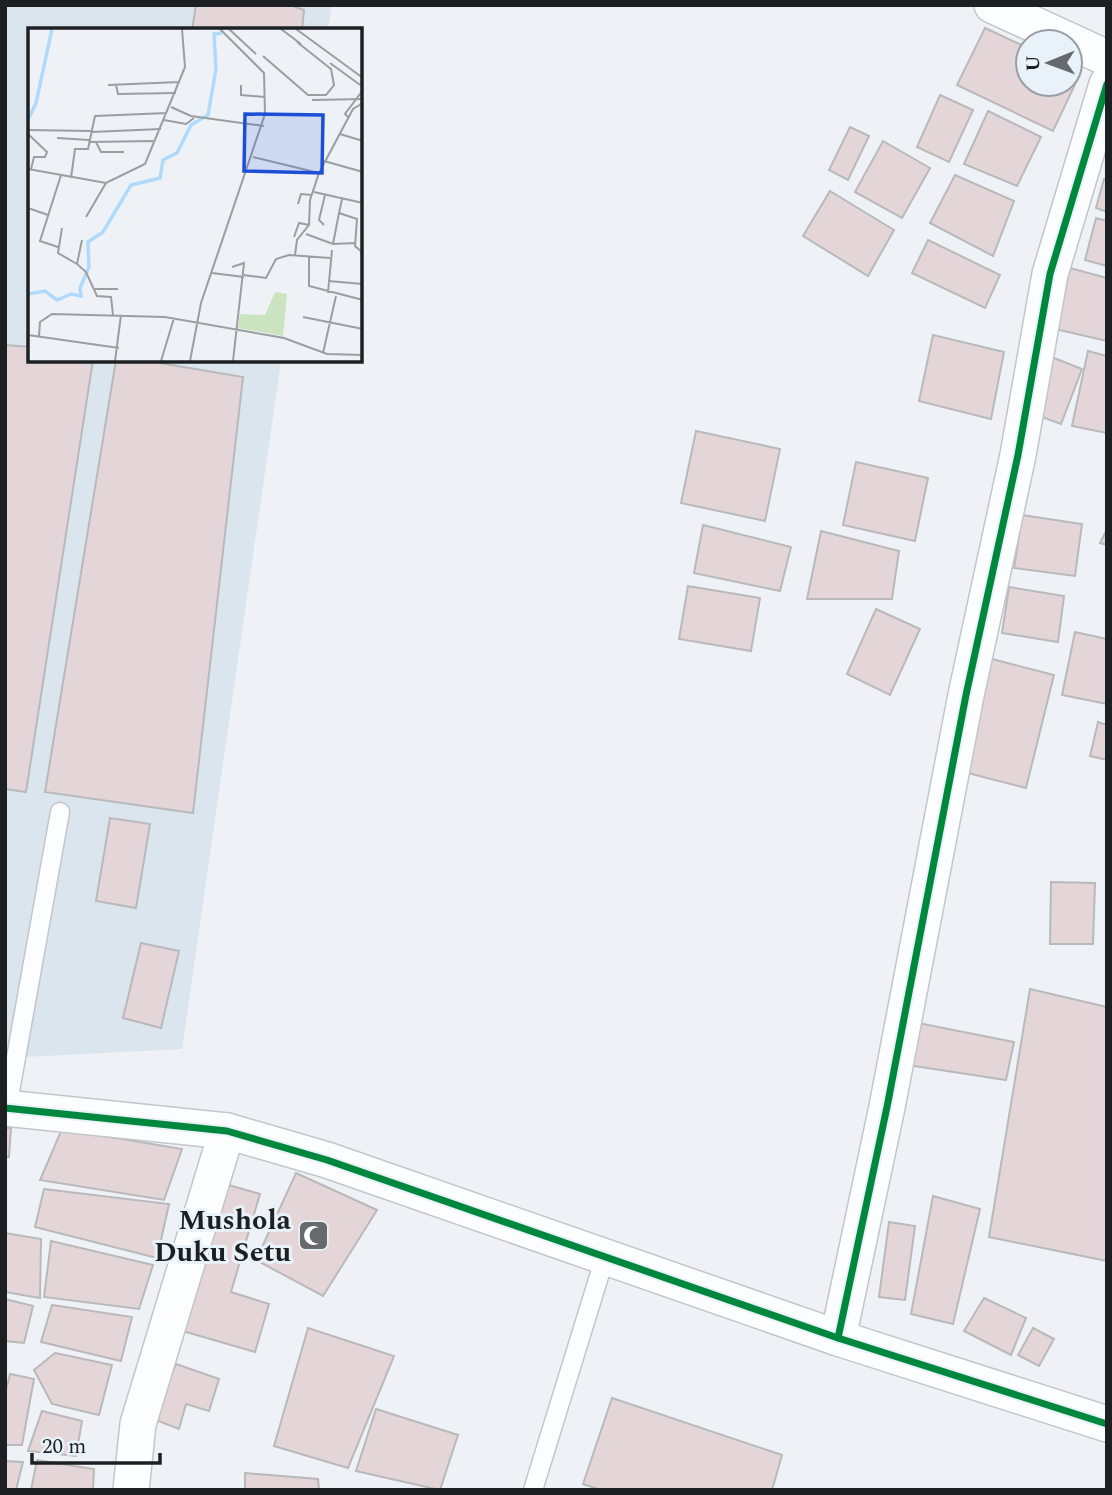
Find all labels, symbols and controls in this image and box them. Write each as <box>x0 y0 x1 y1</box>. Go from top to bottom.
inset map <box>28 28 362 362</box>
north arrow <box>1014 28 1084 98</box>
text: U <box>1019 55 1048 71</box>
place label: Mushola Duku Setu <box>154 1199 292 1274</box>
mosque icon: Mushola Duku Setu <box>297 1218 331 1252</box>
scale bar <box>32 1422 159 1466</box>
text: 20 m <box>42 1431 86 1463</box>

